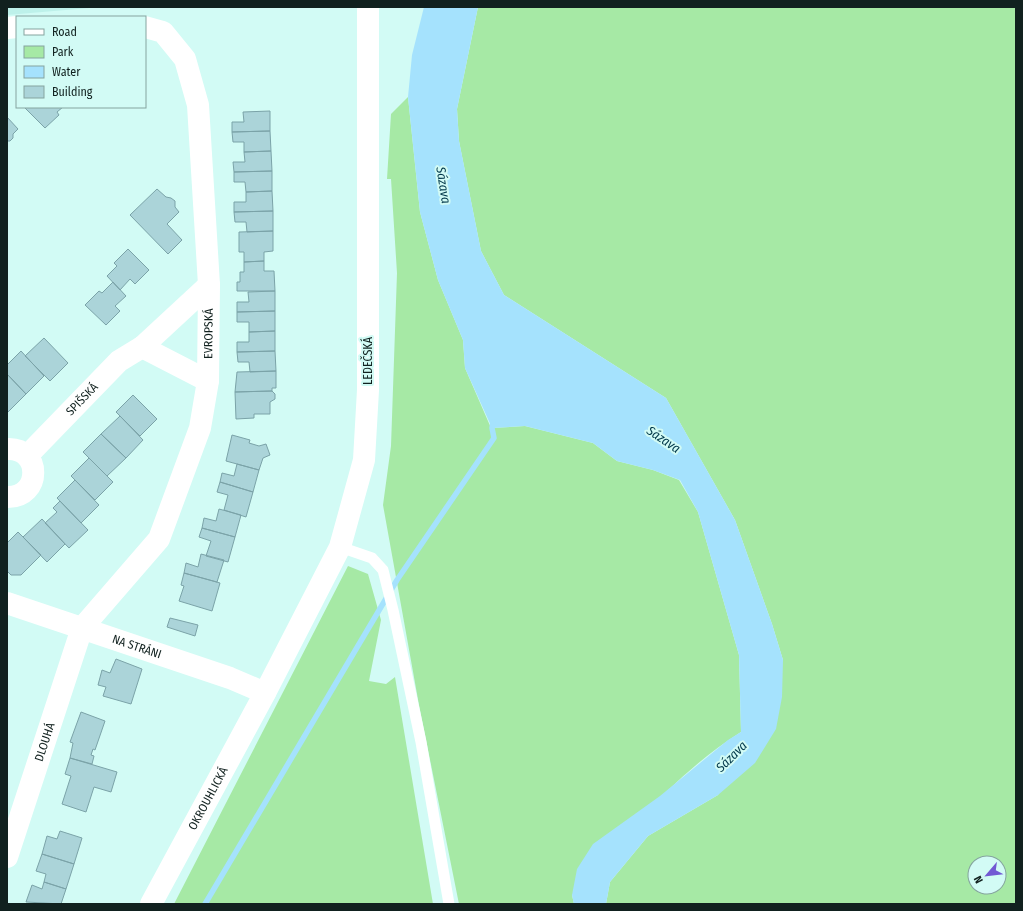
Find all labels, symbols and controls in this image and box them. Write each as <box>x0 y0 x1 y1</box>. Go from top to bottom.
legend <box>16 16 146 108</box>
text: Road <box>52 25 77 39</box>
text: Park <box>52 45 74 59</box>
text: Water <box>52 65 81 79</box>
text: Building <box>52 85 93 99</box>
water label: Sázava <box>433 165 454 205</box>
street label: EVROPSKÁ <box>201 308 216 359</box>
street label: LEDEČSKÁ <box>360 336 375 385</box>
street label: SPIŠSKÁ <box>63 379 101 418</box>
water label: Sázava <box>643 422 684 456</box>
street label: NA STRÁNI <box>110 632 163 661</box>
street label: DLOUHÁ <box>32 720 58 763</box>
water label: Sázava <box>712 738 750 776</box>
street label: OKROUHLICKÁ <box>185 763 231 832</box>
north arrow <box>967 855 1007 895</box>
text: N <box>971 873 986 885</box>

